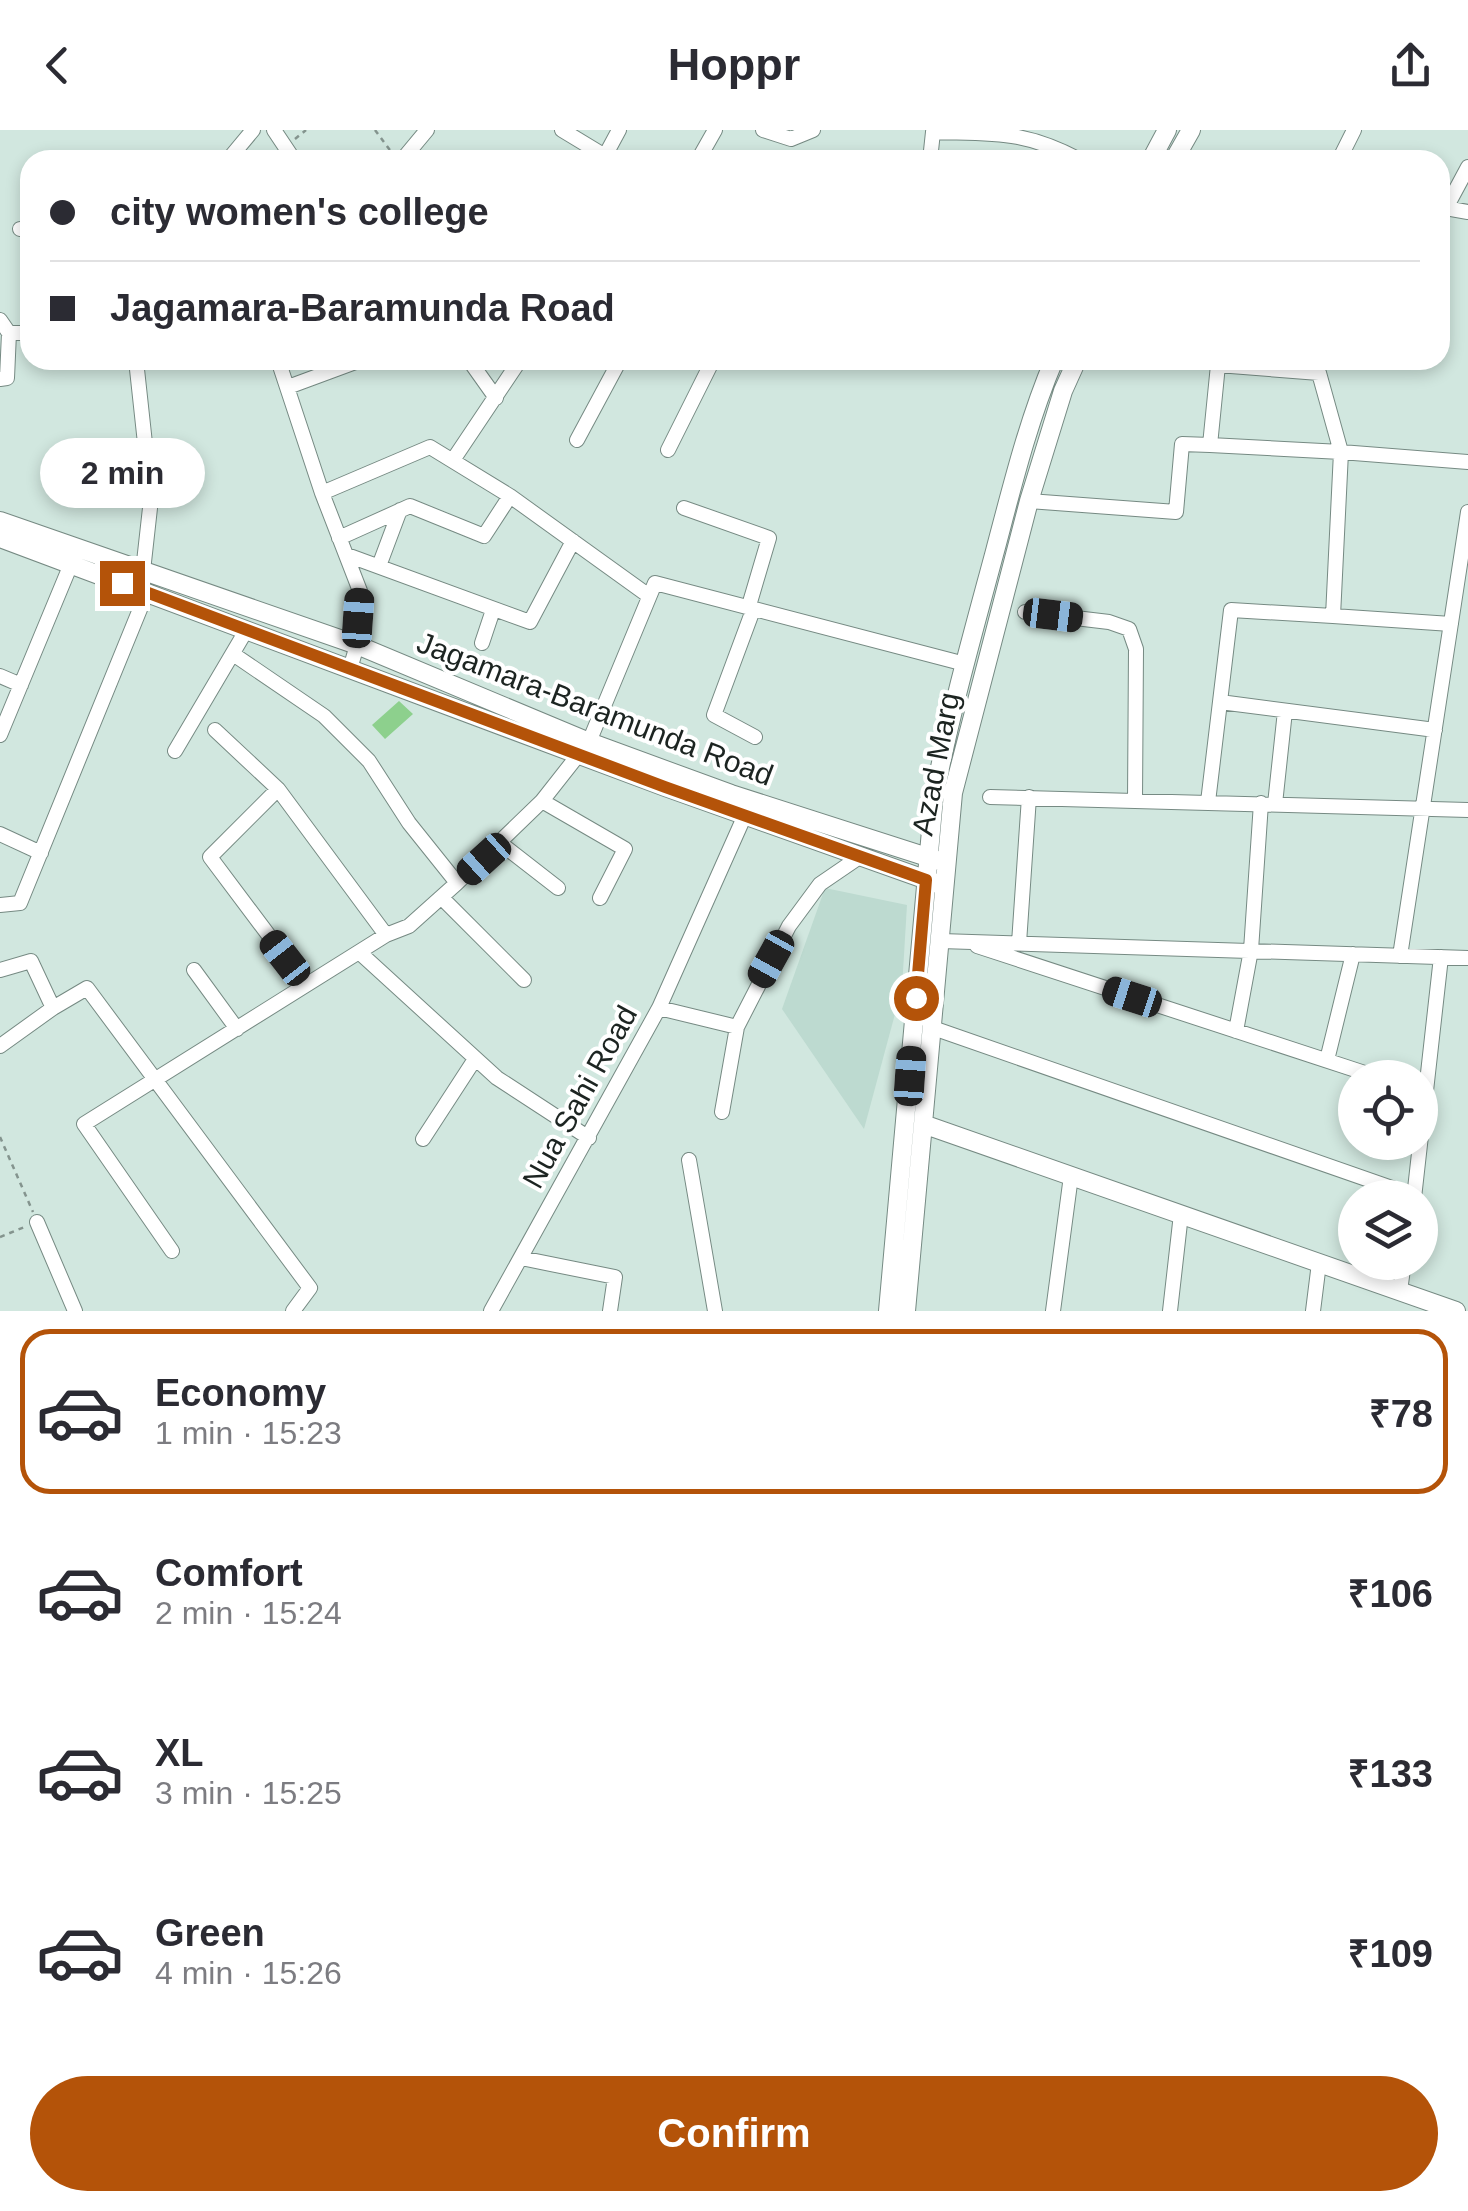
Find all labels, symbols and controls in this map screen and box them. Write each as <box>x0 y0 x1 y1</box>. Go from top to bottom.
icon: back <box>30 38 85 93</box>
icon: share <box>1383 38 1438 93</box>
text: Hoppr <box>668 39 800 90</box>
text: city women's college <box>110 191 489 233</box>
text: Jagamara-Baramunda Road <box>110 287 615 329</box>
callout: 2 min <box>39 438 204 508</box>
text: 2 min <box>81 455 164 491</box>
route end <box>100 561 145 606</box>
car <box>341 587 375 649</box>
car <box>1021 596 1085 634</box>
street label: Jagamara-Baramunda Road <box>413 625 778 792</box>
street label: Azad Marg <box>905 690 966 838</box>
car <box>452 828 516 890</box>
car <box>255 925 315 991</box>
car <box>743 925 799 993</box>
car <box>1099 973 1165 1021</box>
route start <box>894 976 939 1021</box>
street label: Nua Sahi Road <box>516 1000 643 1194</box>
car <box>893 1045 927 1107</box>
map controls <box>1338 1060 1438 1280</box>
button: locate <box>1338 1060 1438 1160</box>
button: layers <box>1338 1180 1438 1280</box>
icon: car <box>35 1367 125 1457</box>
text: Economy <box>155 1372 326 1414</box>
text: ₹78 <box>1369 1393 1433 1435</box>
text: 1 min · 15:23 <box>155 1415 342 1451</box>
icon: car <box>35 1547 125 1637</box>
text: Comfort <box>155 1552 303 1594</box>
text: ₹106 <box>1348 1573 1433 1615</box>
text: 2 min · 15:24 <box>155 1595 342 1631</box>
icon: car <box>35 1727 125 1817</box>
text: XL <box>155 1732 204 1774</box>
text: ₹133 <box>1348 1753 1433 1795</box>
text: 3 min · 15:25 <box>155 1775 342 1811</box>
icon: car <box>35 1907 125 1997</box>
text: Green <box>155 1912 265 1954</box>
text: ₹109 <box>1348 1933 1433 1975</box>
text: 4 min · 15:26 <box>155 1955 342 1991</box>
button: Confirm <box>30 2076 1438 2191</box>

